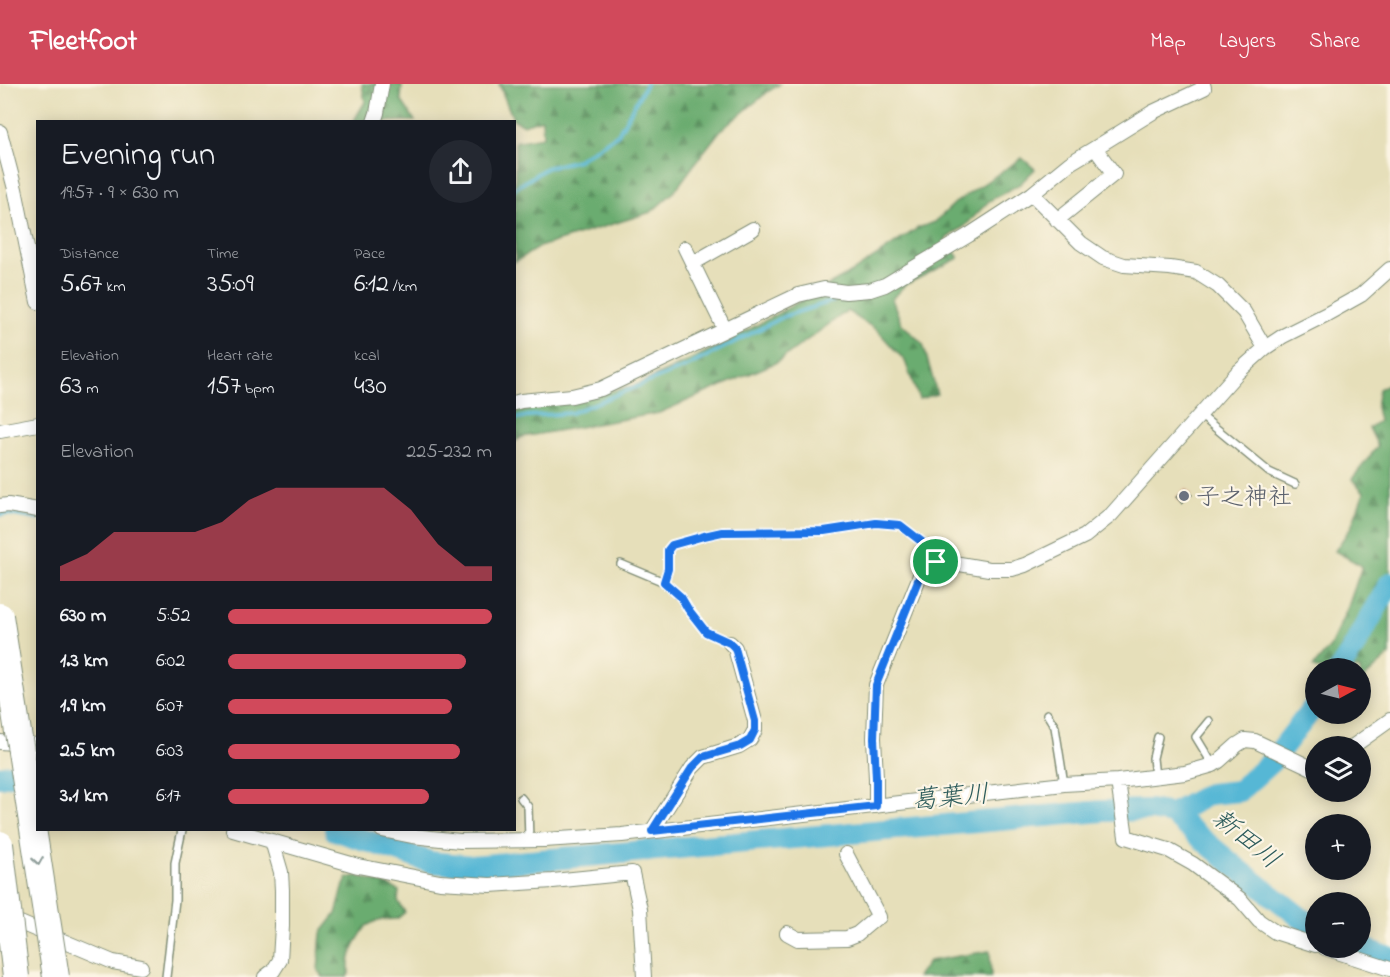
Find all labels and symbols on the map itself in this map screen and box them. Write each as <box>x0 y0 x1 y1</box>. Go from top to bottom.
place label: 子之神社 <box>1196 481 1292 516</box>
marker: 子之神社 <box>1177 489 1191 503</box>
pin <box>910 536 961 587</box>
north arrow <box>1305 658 1371 724</box>
water label: 葛葉川 <box>910 777 991 821</box>
water label: 新田川 <box>1203 801 1287 880</box>
one-way arrow <box>31 856 43 865</box>

